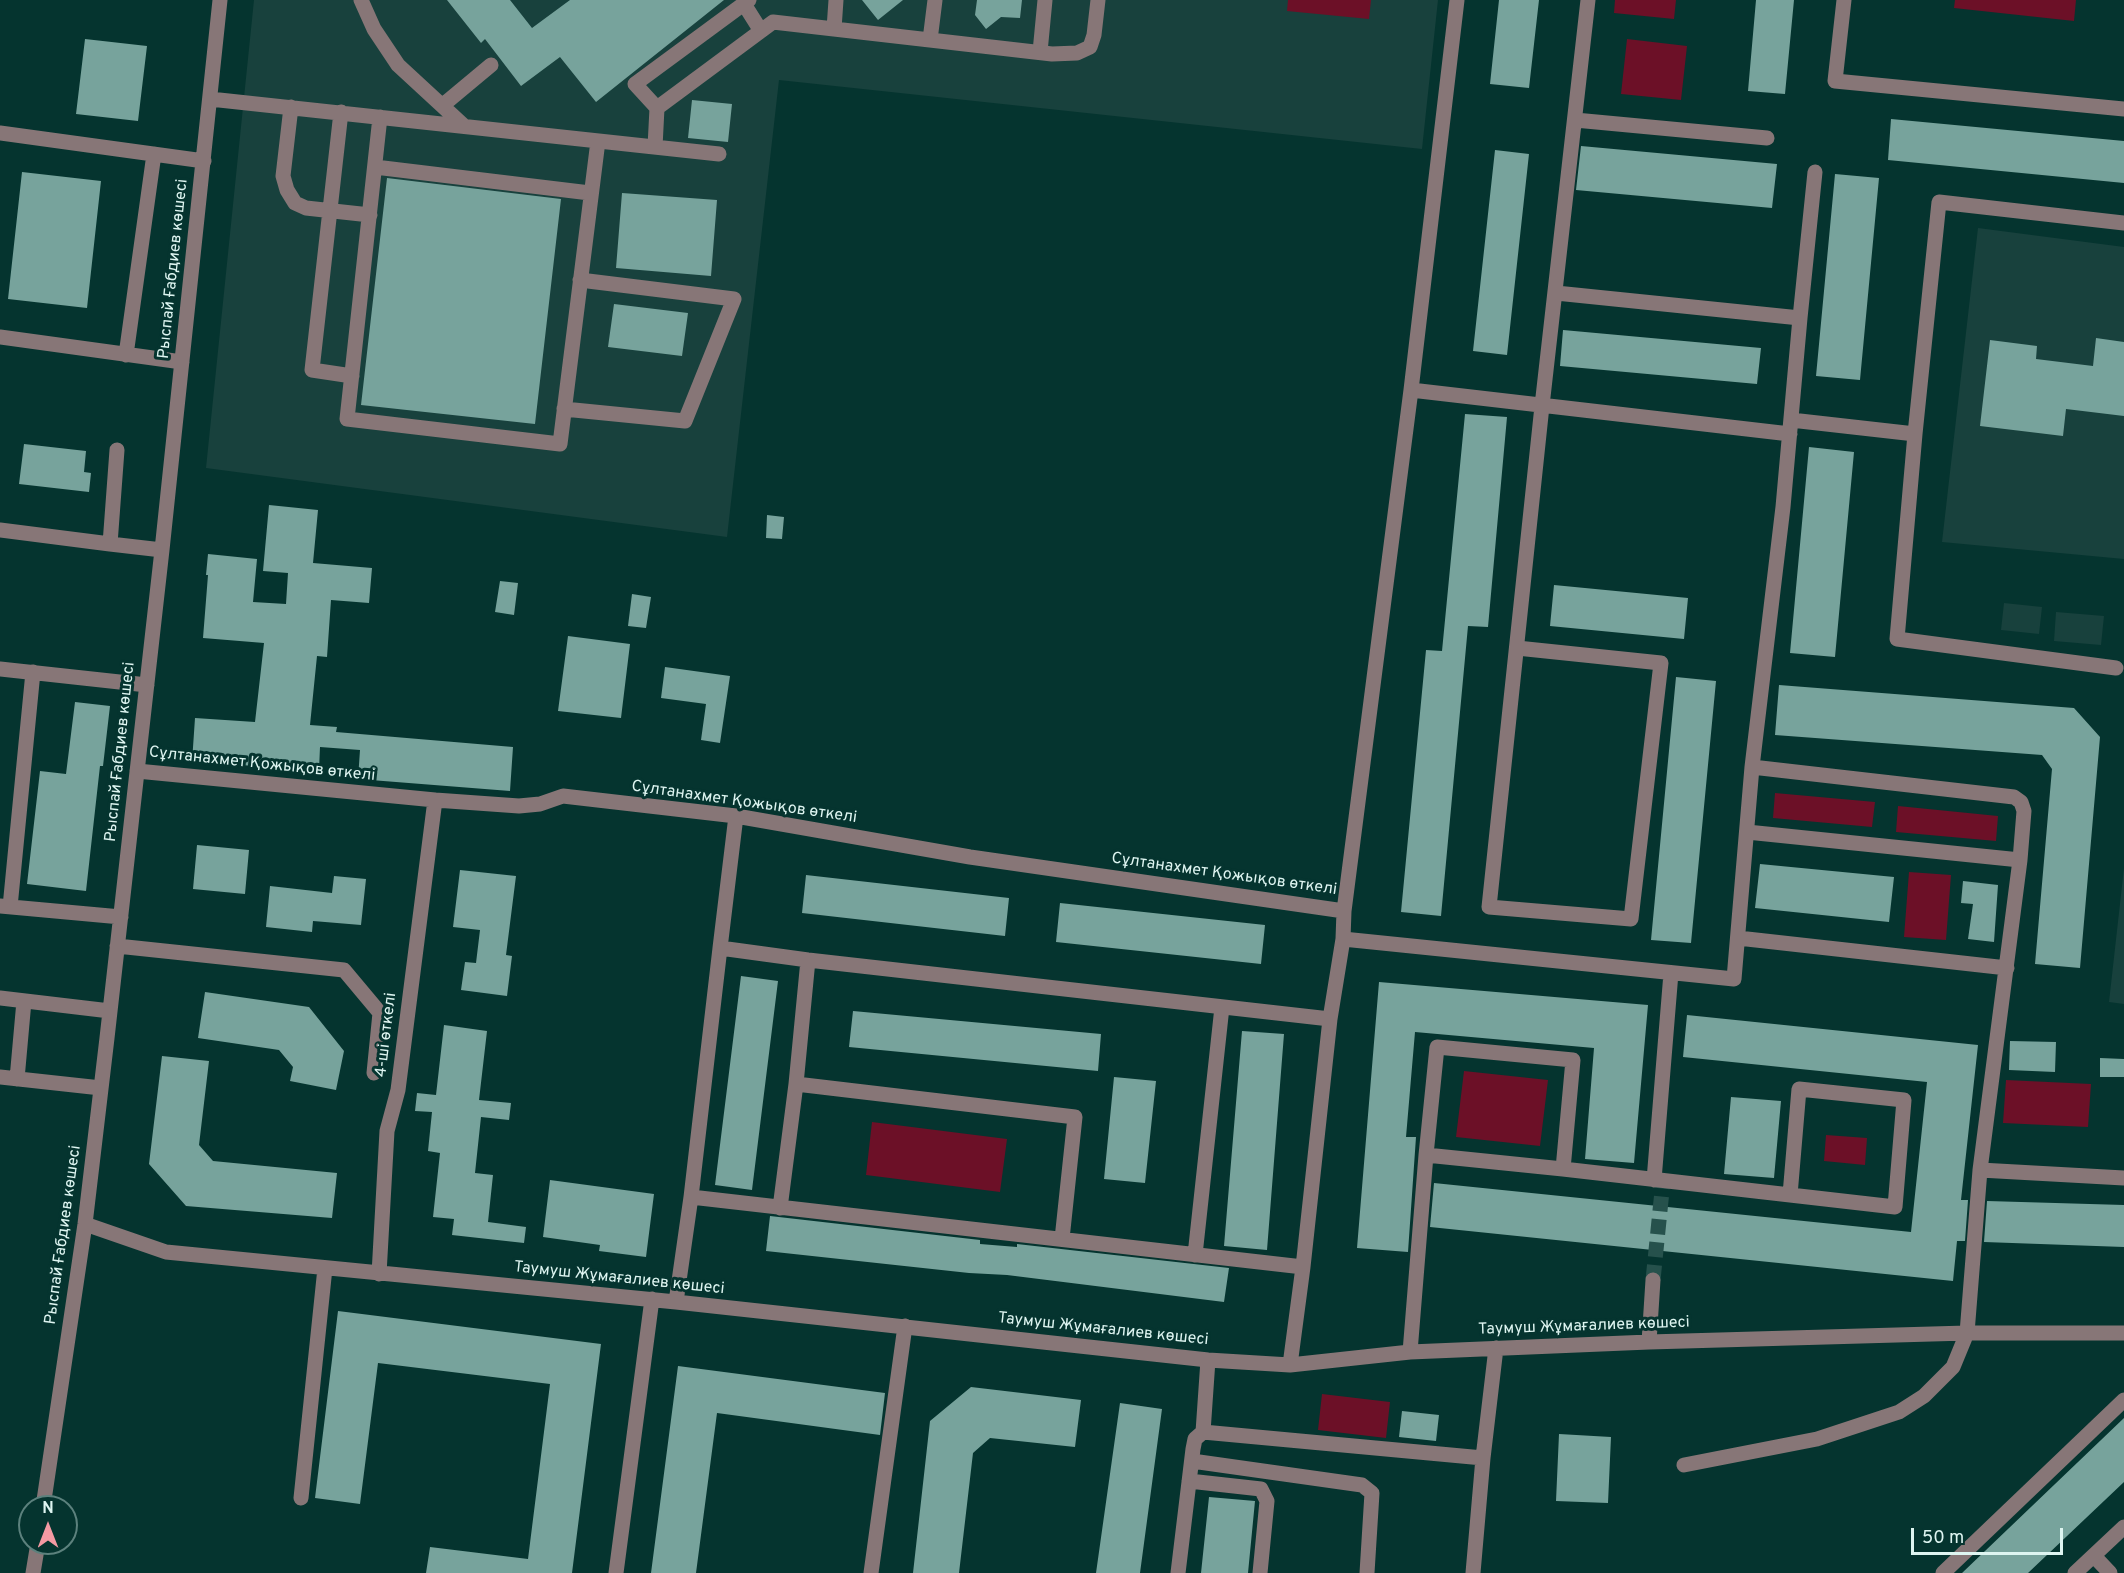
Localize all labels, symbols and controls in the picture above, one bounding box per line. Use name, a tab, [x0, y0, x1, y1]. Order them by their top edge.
street label: Рыспай Ғабдиев көшесі	[155, 178, 193, 360]
street label: Рыспай Ғабдиев көшесі	[102, 661, 140, 843]
street label: Сұлтанахмет Қожықов өткелі	[148, 744, 376, 786]
street label: Сұлтанахмет Қожықов өткелі	[630, 778, 858, 828]
street label: Сұлтанахмет Қожықов өткелі	[1110, 850, 1338, 900]
street label: 4-ші өткелі	[372, 992, 402, 1078]
street label: Рыспай Ғабдиев көшесі	[42, 1144, 86, 1326]
street label: Таумуш Жұмағалиев көшесі	[513, 1258, 725, 1300]
street label: Таумуш Жұмағалиев көшесі	[997, 1309, 1209, 1351]
street label: Таумуш Жұмағалиев көшесі	[1478, 1314, 1690, 1340]
north arrow	[18, 1495, 78, 1555]
text: N	[42, 1499, 54, 1519]
scale bar	[1914, 1516, 2066, 1554]
text: 50 m	[1922, 1527, 1964, 1550]

